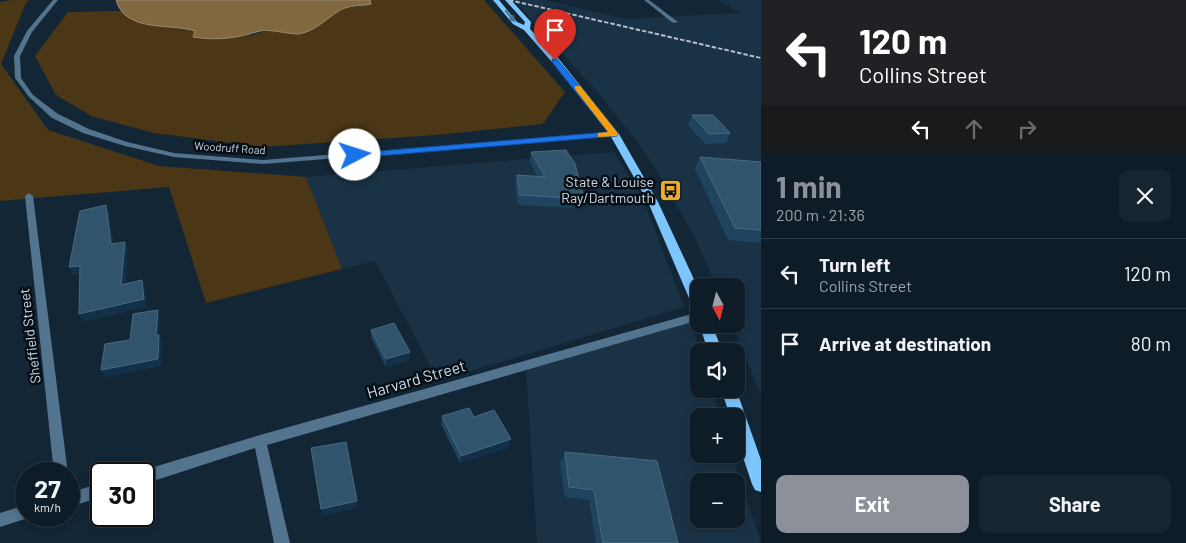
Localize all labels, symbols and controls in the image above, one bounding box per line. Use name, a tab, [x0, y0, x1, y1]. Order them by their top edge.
pin	[534, 9, 576, 60]
one-way arrow	[504, 10, 515, 23]
icon: arrive	[541, 16, 569, 44]
text: 120 m	[859, 19, 947, 61]
icon: left	[776, 20, 841, 85]
text: Collins Street	[859, 61, 987, 87]
icon: left	[907, 115, 935, 143]
icon: ahead	[960, 115, 988, 143]
icon: right	[1013, 115, 1041, 143]
position arrow	[328, 128, 380, 180]
street label: Woodruff Road	[194, 139, 266, 156]
text: 1 min	[776, 168, 842, 204]
button: close	[1119, 170, 1171, 222]
place label: State & Louise Ray/Dartmouth	[561, 173, 654, 206]
bus stop icon: State & Louise Ray/Dartmouth	[658, 178, 682, 202]
text: 200 m · 21:36	[776, 205, 865, 224]
text: Turn left	[819, 253, 890, 276]
icon: left	[776, 260, 804, 288]
text: 120 m	[1124, 262, 1171, 285]
text: Collins Street	[819, 276, 912, 295]
north arrow	[690, 278, 745, 332]
map controls	[690, 278, 745, 528]
street label: Sheffield Street	[15, 288, 44, 384]
icon: arrive	[776, 330, 804, 358]
text: Arrive at destination	[819, 332, 991, 355]
text: 80 m	[1131, 332, 1171, 355]
button: sound	[690, 343, 745, 398]
street label: Harvard Street	[364, 355, 467, 402]
button: +	[690, 408, 745, 463]
speed limit sign: 30	[90, 462, 155, 527]
text: 27	[34, 473, 61, 503]
button: −	[690, 473, 745, 528]
button: Exit	[776, 475, 969, 533]
button: Share	[979, 475, 1171, 533]
text: km/h	[34, 500, 61, 514]

